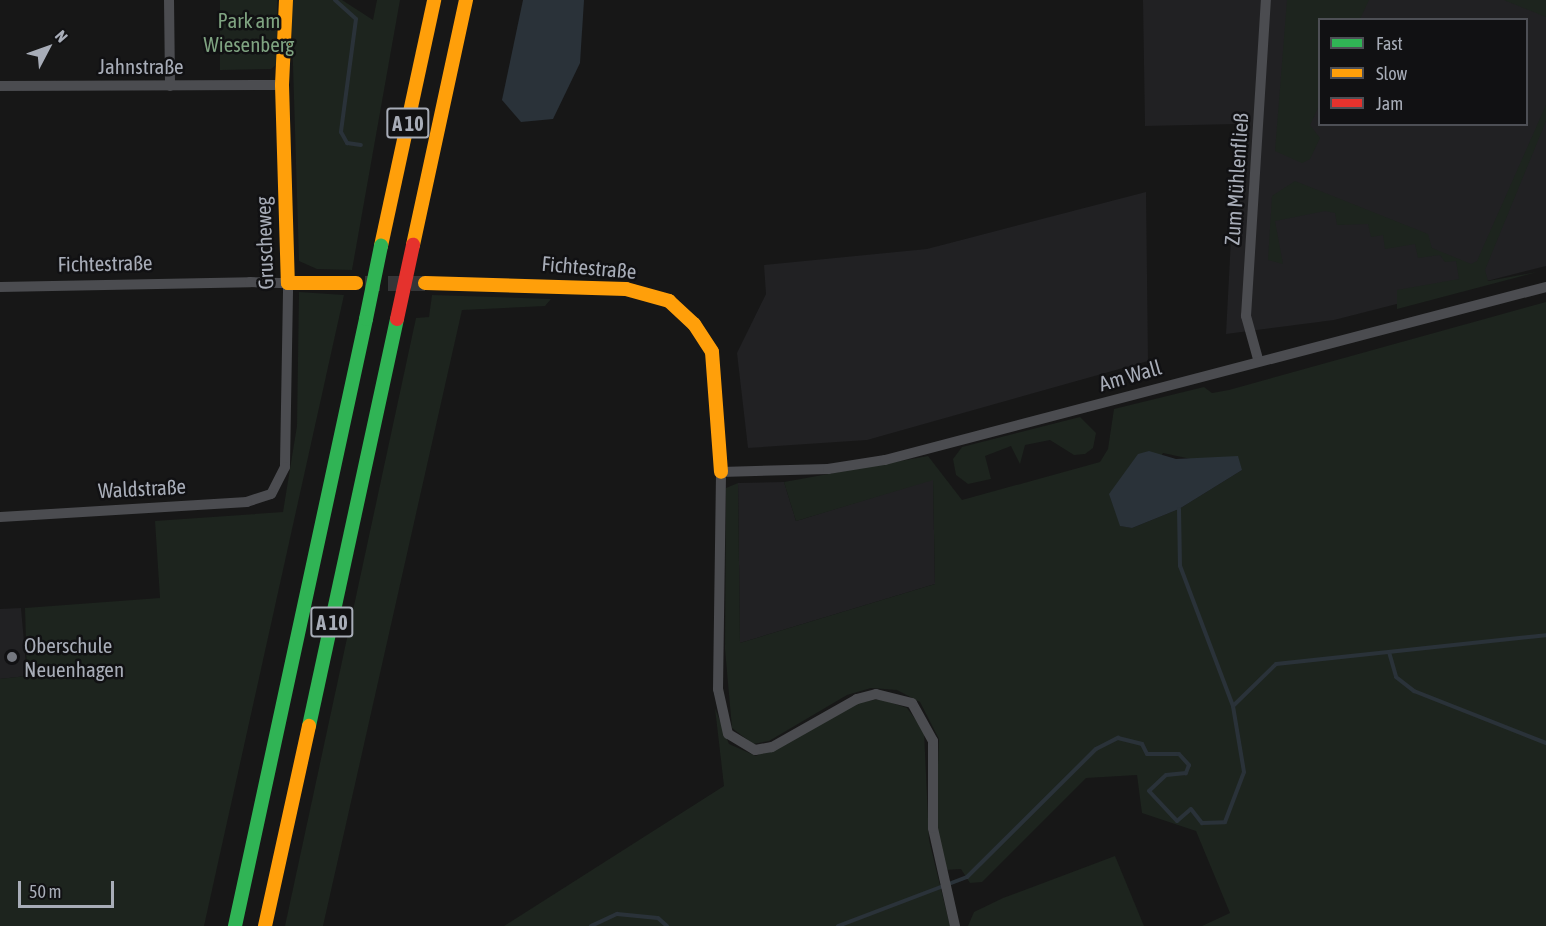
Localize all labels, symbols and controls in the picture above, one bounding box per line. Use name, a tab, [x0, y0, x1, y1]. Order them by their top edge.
park label: Park am Wiesenberg	[204, 7, 294, 57]
north arrow	[18, 18, 78, 78]
legend	[1318, 18, 1528, 126]
text: N	[52, 27, 71, 46]
text: Fast	[1376, 33, 1403, 54]
street label: Jahnstraße	[98, 53, 184, 79]
text: Slow	[1376, 63, 1407, 84]
text: Jam	[1376, 93, 1403, 114]
road number: A 10	[386, 106, 430, 140]
street label: Zum Mühlenfließ	[1219, 112, 1253, 246]
street label: Gruscheweg	[250, 196, 278, 290]
street label: Fichtestraße	[57, 250, 153, 276]
street label: Fichtestraße	[541, 250, 637, 284]
street label: Am Wall	[1096, 354, 1164, 396]
street label: Waldstraße	[97, 473, 187, 503]
road number: A 10	[310, 605, 354, 639]
place label: Oberschule Neuenhagen	[24, 632, 124, 682]
marker: Oberschule Neuenhagen	[5, 650, 19, 664]
scale bar	[21, 869, 117, 907]
text: 50 m	[29, 881, 61, 902]

